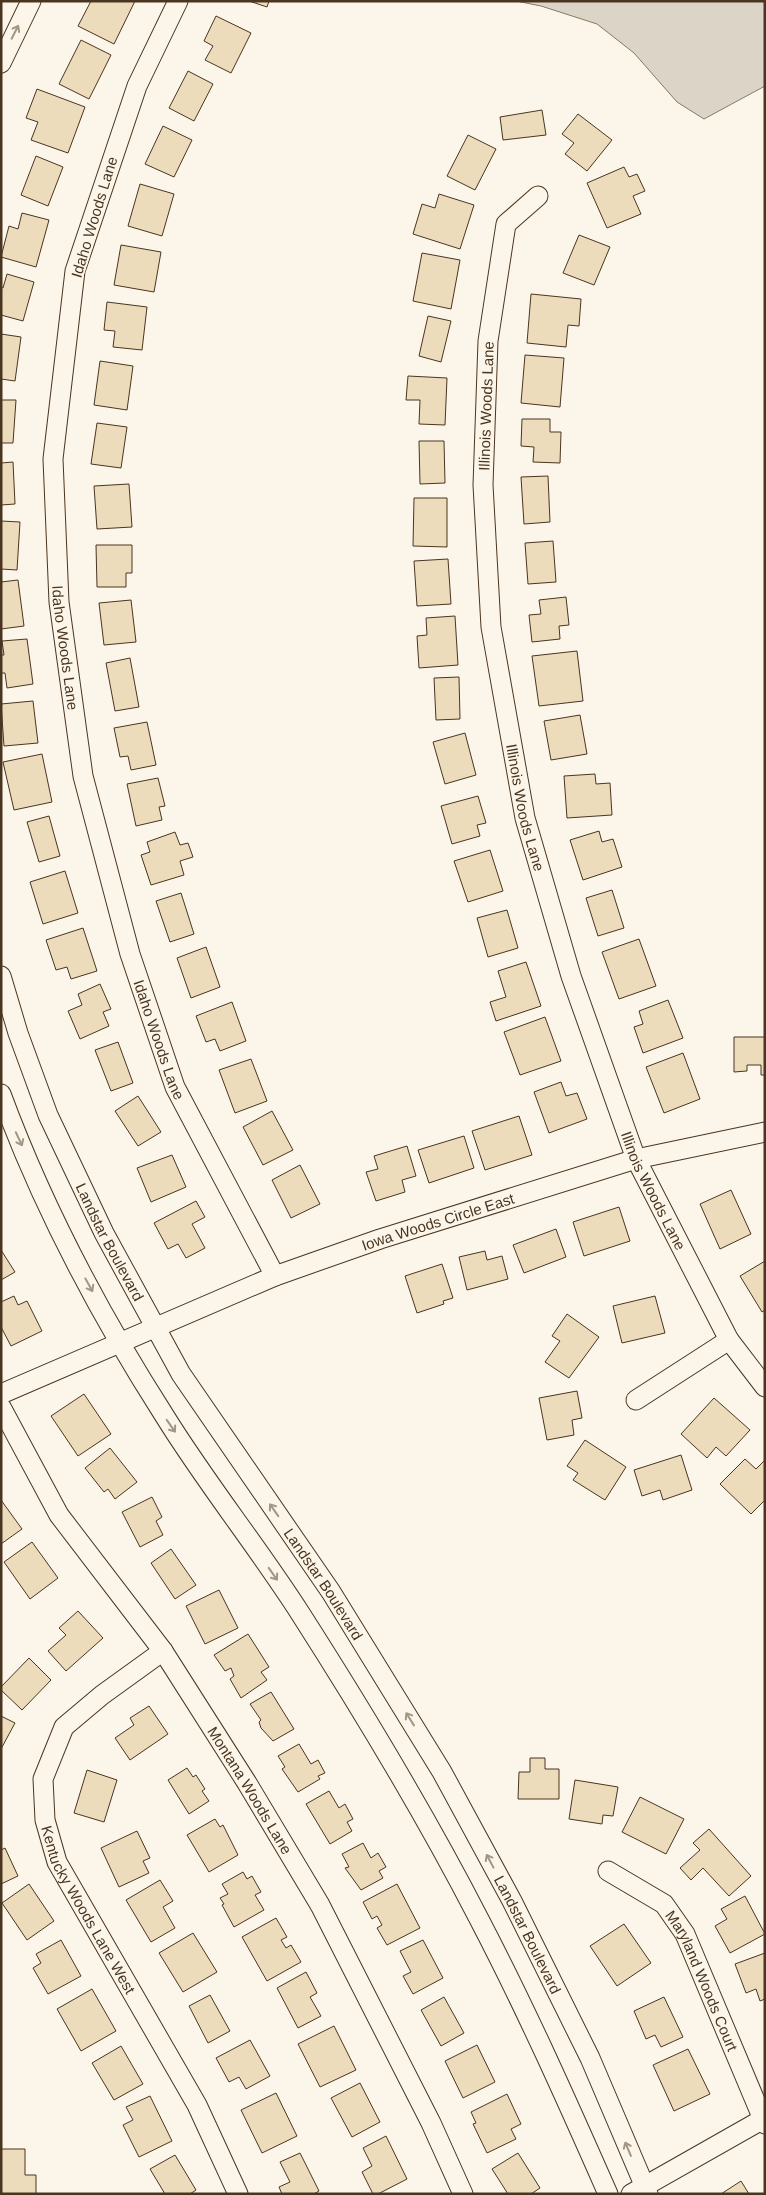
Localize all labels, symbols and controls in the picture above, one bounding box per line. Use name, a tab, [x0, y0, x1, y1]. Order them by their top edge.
one-way arrow	[11, 25, 20, 40]
street label: Idaho Woods Lane	[68, 154, 120, 280]
street label: Illinois Woods Lane	[475, 341, 497, 471]
street label: Idaho Woods Lane	[50, 585, 82, 711]
street label: Illinois Woods Lane	[503, 743, 548, 873]
street label: Idaho Woods Lane	[131, 977, 188, 1102]
street label: Illinois Woods Lane	[618, 1129, 690, 1253]
one-way arrow	[14, 1131, 24, 1146]
street label: Landstar Boulevard	[73, 1180, 148, 1303]
street label: Iowa Woods Circle East	[359, 1189, 517, 1253]
one-way arrow	[85, 1278, 95, 1292]
one-way arrow	[166, 1419, 176, 1433]
one-way arrow	[269, 1503, 279, 1517]
street label: Landstar Boulevard	[281, 1525, 367, 1643]
one-way arrow	[268, 1567, 278, 1581]
one-way arrow	[404, 1713, 414, 1727]
street label: Montana Woods Lane	[205, 1723, 296, 1857]
street label: Kentucky Woods Lane West	[38, 1823, 140, 1997]
one-way arrow	[485, 1853, 495, 1868]
street label: Landstar Boulevard	[491, 1872, 565, 1996]
street label: Maryland Woods Court	[662, 1907, 742, 2054]
one-way arrow	[623, 2142, 633, 2157]

